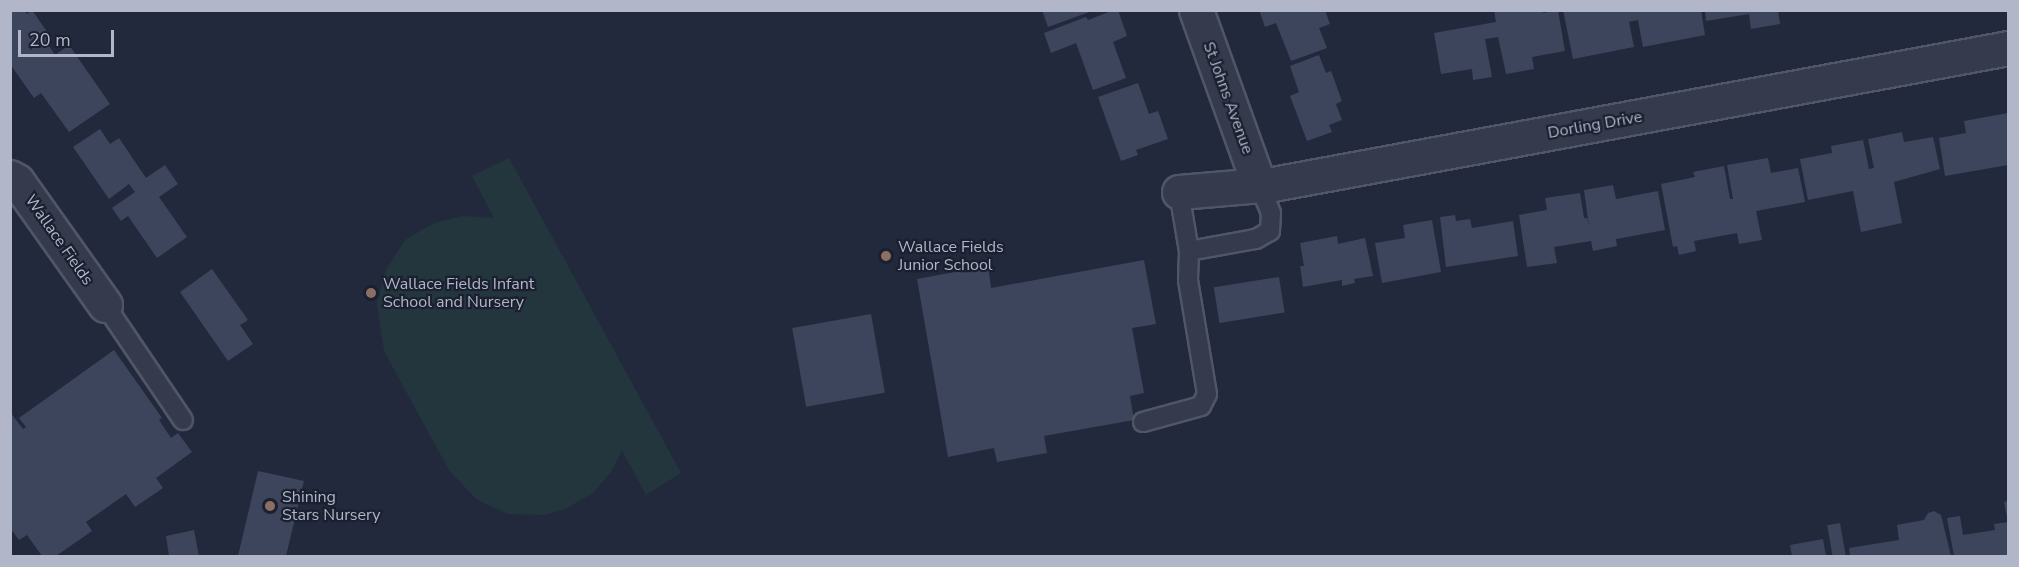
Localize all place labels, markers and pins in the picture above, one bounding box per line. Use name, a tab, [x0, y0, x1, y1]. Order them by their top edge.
place label: Wallace Fields Junior School	[898, 237, 1004, 275]
marker: Wallace Fields Junior School	[879, 249, 893, 263]
place label: Wallace Fields Infant School and Nursery	[383, 274, 534, 312]
marker: Wallace Fields Infant School and Nursery	[364, 286, 378, 300]
place label: Shining Stars Nursery	[282, 487, 380, 525]
marker: Shining Stars Nursery	[263, 499, 277, 513]

